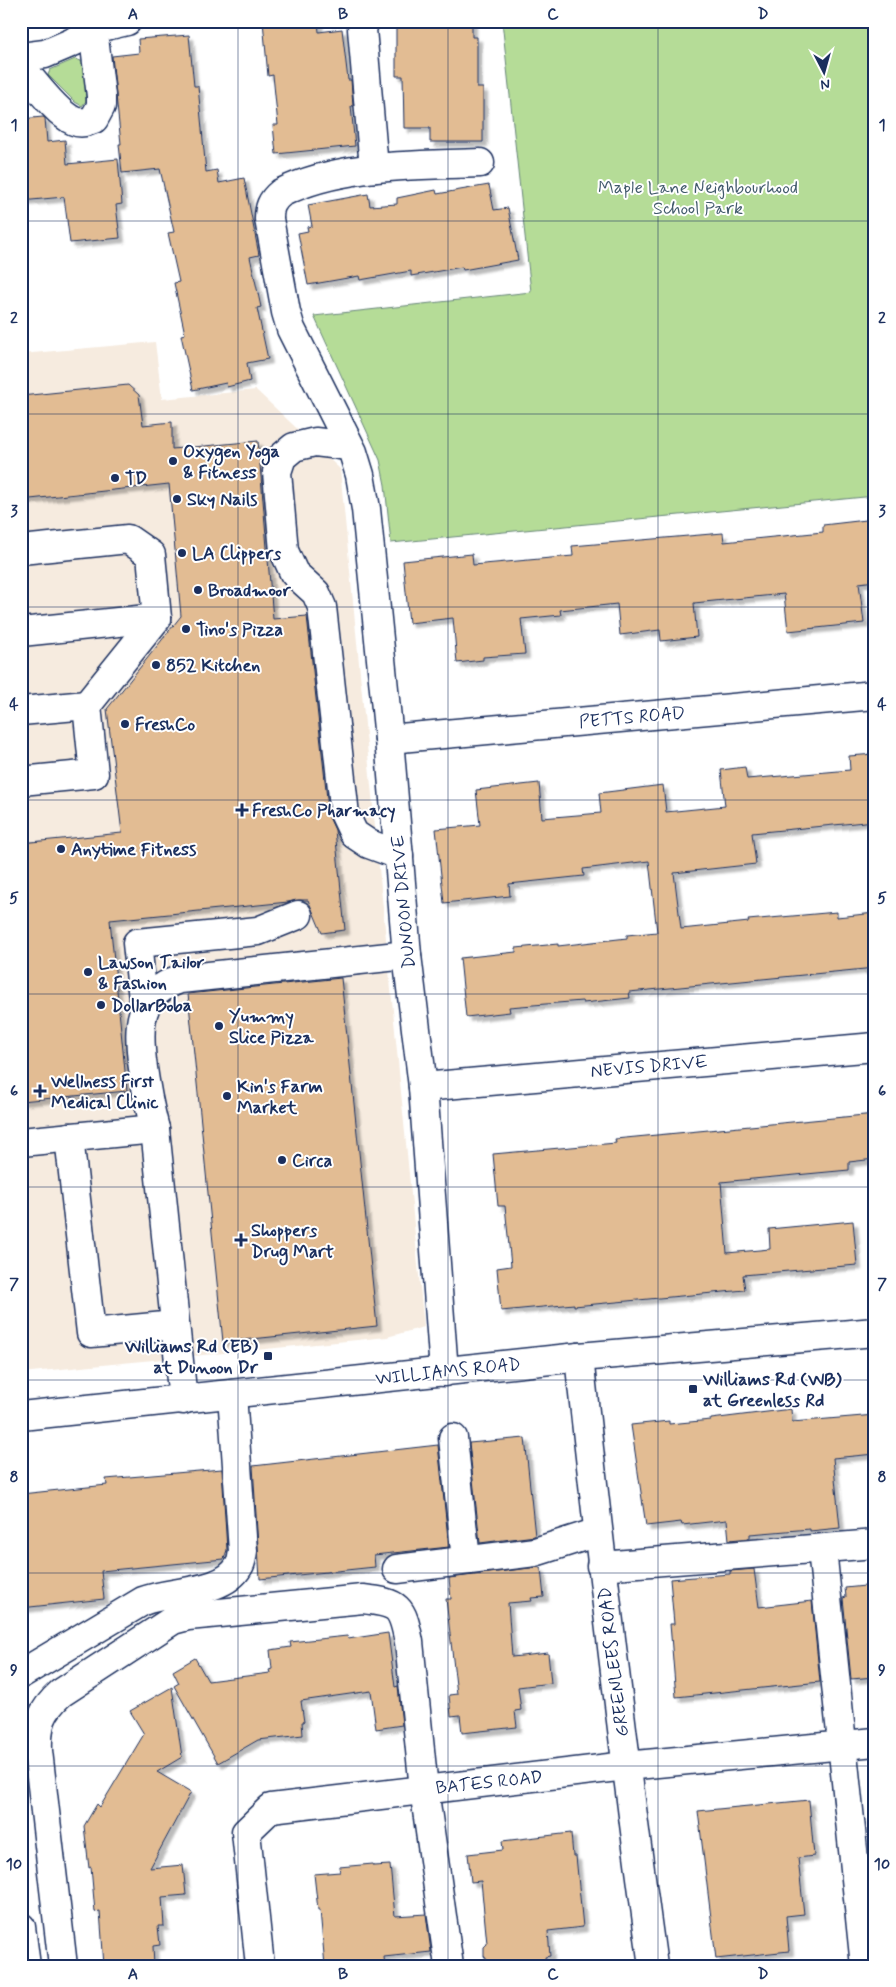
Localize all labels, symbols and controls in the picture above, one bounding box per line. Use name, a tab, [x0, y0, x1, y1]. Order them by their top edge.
text: A	[128, 4, 138, 25]
text: B	[338, 4, 348, 25]
text: C	[547, 4, 559, 25]
text: D	[757, 4, 769, 25]
north arrow	[798, 48, 848, 98]
text: N	[820, 74, 831, 93]
text: 1	[10, 115, 18, 136]
text: 1	[878, 115, 886, 136]
park label: Maple Lane Neighbourhood School Park	[598, 176, 798, 221]
text: 2	[10, 308, 18, 329]
text: 2	[878, 308, 886, 329]
place label: Oxygen Yoga & Fitness	[183, 440, 280, 485]
marker: Oxygen Yoga & Fitness	[167, 455, 179, 467]
place label: TD	[125, 467, 147, 491]
marker: TD	[109, 472, 121, 484]
place label: Sky Nails	[187, 488, 257, 512]
marker: Sky Nails	[171, 493, 183, 505]
text: 3	[10, 501, 18, 522]
text: 3	[878, 501, 886, 522]
place label: LA Clippers	[192, 542, 281, 566]
marker: LA Clippers	[176, 547, 188, 559]
place label: Broadmoor	[208, 579, 291, 603]
marker: Broadmoor	[192, 584, 204, 596]
place label: Tino's Pizza	[196, 618, 283, 642]
marker: Tino's Pizza	[180, 623, 192, 635]
place label: 852 Kitchen	[166, 654, 260, 678]
marker: 852 Kitchen	[150, 659, 162, 671]
text: 4	[9, 694, 19, 715]
text: 4	[877, 694, 887, 715]
street label: PETTS ROAD	[578, 701, 686, 735]
place label: FreshCo	[135, 713, 196, 737]
marker: FreshCo	[119, 718, 131, 730]
place label: FreshCo Pharmacy	[252, 799, 396, 823]
marker: FreshCo Pharmacy	[236, 804, 248, 816]
street label: DUNOON DRIVE	[386, 834, 422, 970]
place label: Anytime Fitness	[71, 838, 196, 862]
marker: Anytime Fitness	[55, 843, 67, 855]
text: 5	[9, 888, 19, 909]
text: 5	[877, 888, 887, 909]
place label: Lawson Tailor & Fashion	[98, 951, 205, 996]
marker: Lawson Tailor & Fashion	[82, 966, 94, 978]
place label: DollarBoba	[111, 994, 192, 1018]
marker: DollarBoba	[95, 999, 107, 1011]
place label: Yummy Slice Pizza	[229, 1005, 315, 1050]
marker: Yummy Slice Pizza	[213, 1020, 225, 1032]
street label: NEVIS DRIVE	[590, 1050, 709, 1084]
place label: Wellness First Medical Clinic	[50, 1070, 159, 1115]
place label: Kin's Farm Market	[237, 1075, 323, 1120]
text: 6	[10, 1081, 18, 1102]
text: 6	[878, 1081, 886, 1102]
marker: Wellness First Medical Clinic	[33, 1084, 47, 1098]
marker: Kin's Farm Market	[221, 1090, 233, 1102]
place label: Circa	[292, 1149, 332, 1173]
marker: Circa	[276, 1154, 288, 1166]
place label: Shoppers Drug Mart	[251, 1219, 334, 1266]
marker: Shoppers Drug Mart	[235, 1234, 247, 1246]
text: 7	[9, 1274, 19, 1295]
text: 7	[877, 1274, 887, 1295]
place label: Williams Rd (EB) at Dunoon Dr	[124, 1335, 259, 1380]
marker: Williams Rd (EB) at Dunoon Dr	[262, 1350, 274, 1362]
street label: WILLIAMS ROAD	[374, 1352, 522, 1392]
place label: Williams Rd (WB) at Greenless Rd	[702, 1368, 842, 1413]
marker: Williams Rd (WB) at Greenless Rd	[687, 1383, 699, 1395]
text: 8	[9, 1467, 19, 1488]
text: 8	[877, 1467, 887, 1488]
street label: GREENLEES ROAD	[593, 1586, 635, 1738]
text: 9	[10, 1660, 18, 1681]
text: 9	[878, 1660, 886, 1681]
street label: BATES ROAD	[434, 1765, 544, 1801]
text: 10	[6, 1854, 22, 1875]
text: 10	[874, 1854, 890, 1875]
text: A	[128, 1964, 138, 1985]
text: B	[338, 1964, 348, 1985]
text: C	[547, 1964, 559, 1985]
text: D	[757, 1964, 769, 1985]

